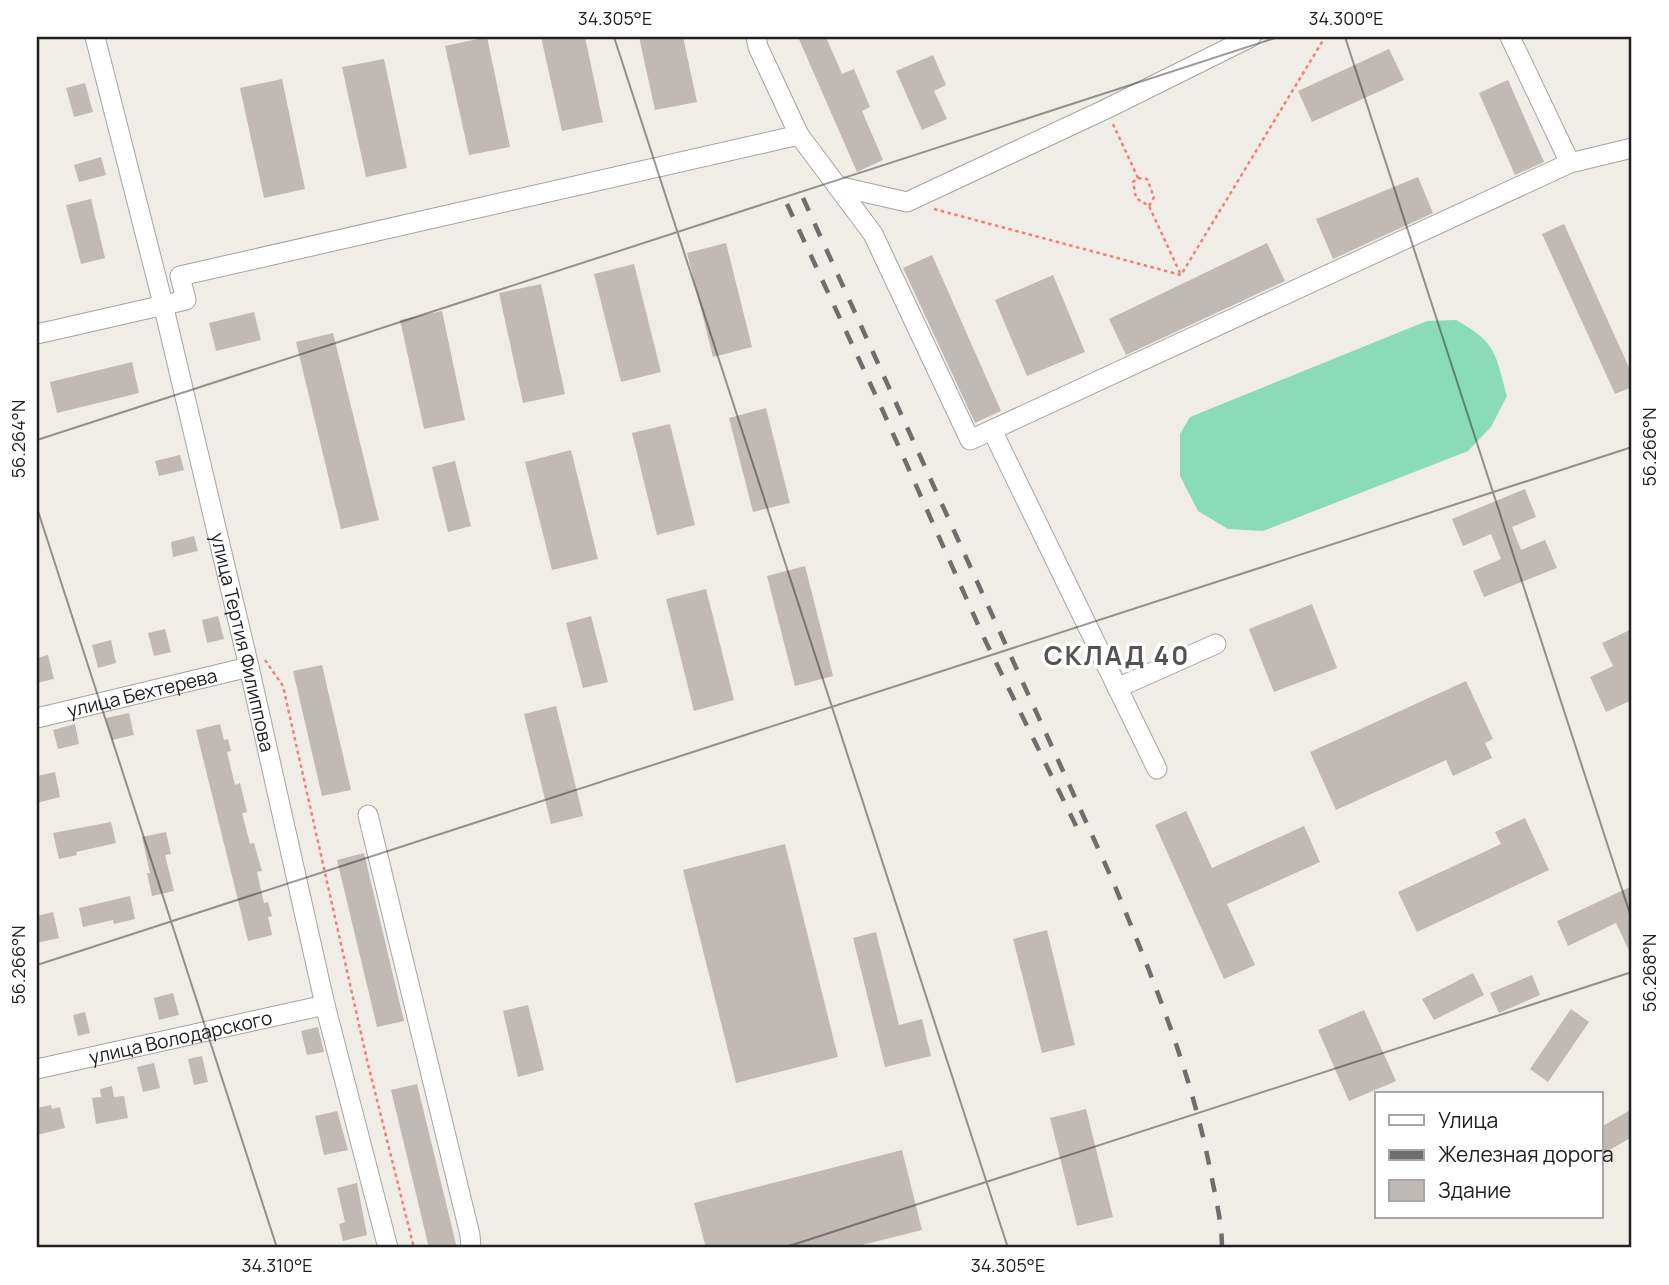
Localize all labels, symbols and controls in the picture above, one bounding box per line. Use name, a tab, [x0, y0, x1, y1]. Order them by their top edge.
text: 34.305°E	[578, 6, 652, 30]
text: 34.300°E	[1308, 6, 1384, 30]
text: 56.264°N	[6, 400, 30, 478]
text: 56.266°N	[1637, 407, 1661, 487]
street label: улица Тертия Филиппова	[205, 530, 281, 754]
district label: СКЛАД 40	[1044, 637, 1190, 673]
street label: улица Бехтерева	[64, 662, 220, 723]
text: 56.266°N	[6, 925, 30, 1005]
text: 56.268°N	[1637, 934, 1661, 1012]
street label: улица Володарского	[87, 1004, 274, 1070]
legend	[1375, 1092, 1602, 1218]
text: Улица	[1438, 1106, 1498, 1134]
text: Железная дорога	[1438, 1140, 1614, 1168]
text: Здание	[1438, 1176, 1511, 1204]
text: 34.310°E	[241, 1253, 313, 1277]
text: 34.305°E	[971, 1253, 1045, 1277]

